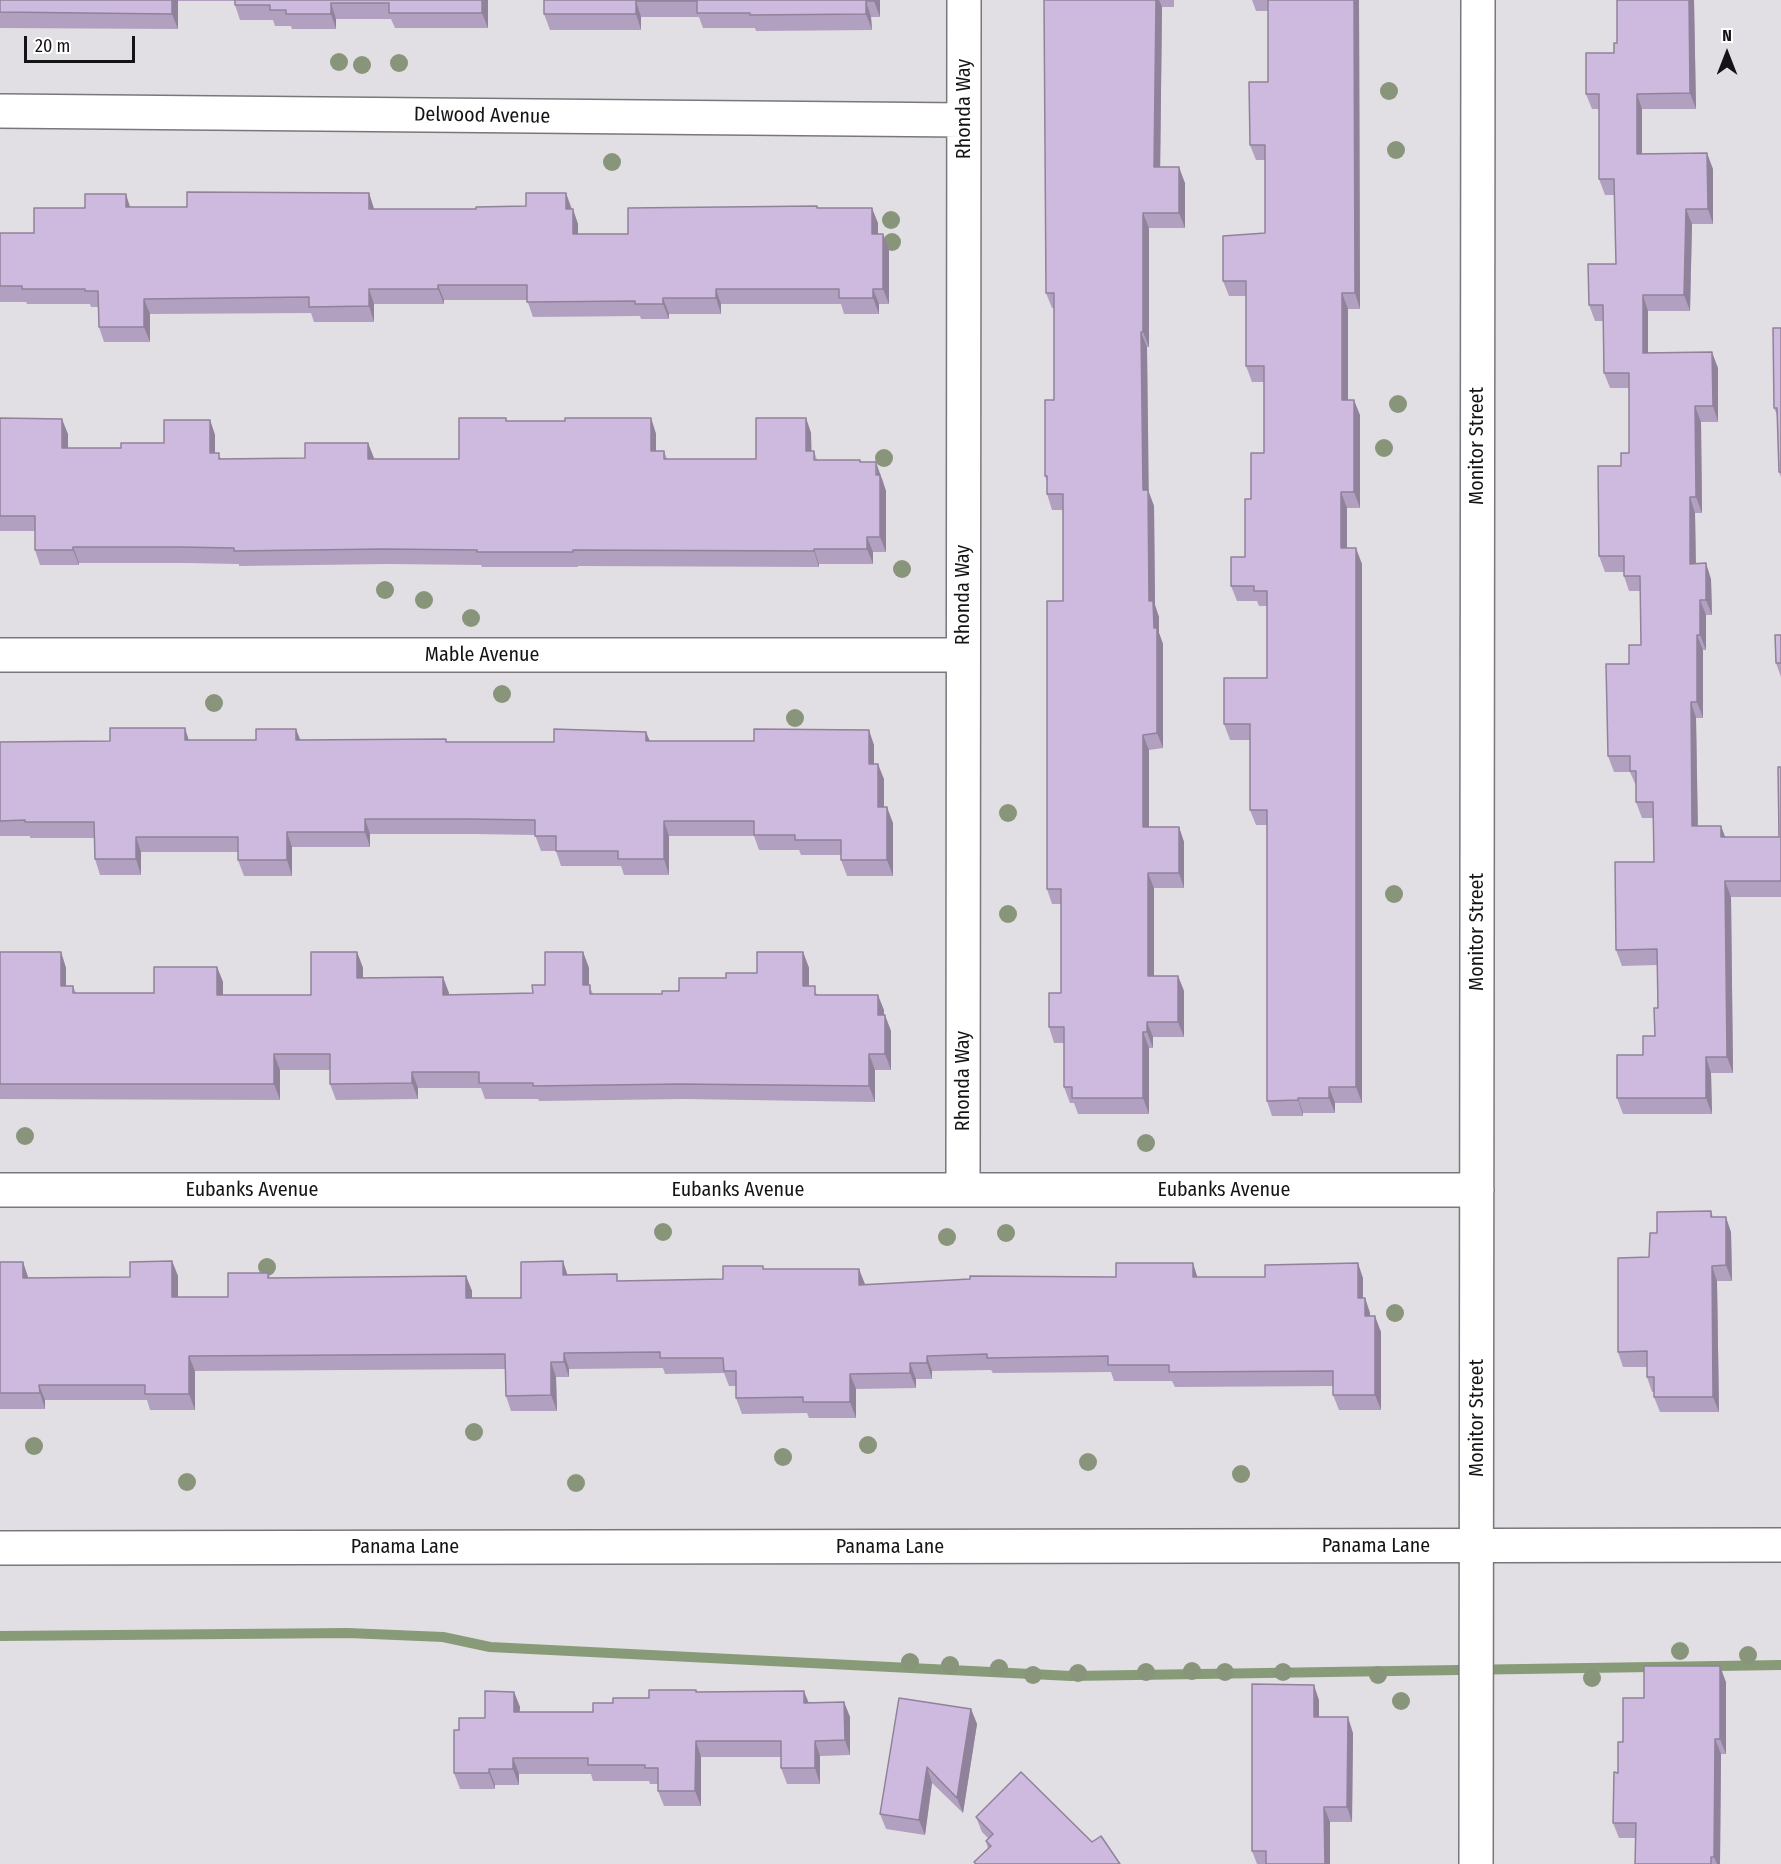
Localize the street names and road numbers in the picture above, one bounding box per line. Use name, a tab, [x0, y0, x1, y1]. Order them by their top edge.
street label: Rhonda Way	[952, 59, 976, 159]
street label: Delwood Avenue	[414, 103, 550, 129]
street label: Monitor Street	[1465, 387, 1489, 505]
street label: Rhonda Way	[951, 545, 975, 645]
street label: Mable Avenue	[425, 643, 539, 667]
street label: Monitor Street	[1465, 873, 1489, 991]
street label: Rhonda Way	[951, 1031, 975, 1131]
street label: Eubanks Avenue	[186, 1178, 318, 1202]
street label: Eubanks Avenue	[672, 1178, 804, 1202]
street label: Eubanks Avenue	[1158, 1178, 1290, 1202]
street label: Monitor Street	[1465, 1359, 1489, 1477]
street label: Panama Lane	[1322, 1534, 1430, 1558]
street label: Panama Lane	[351, 1535, 459, 1559]
street label: Panama Lane	[836, 1535, 944, 1559]

